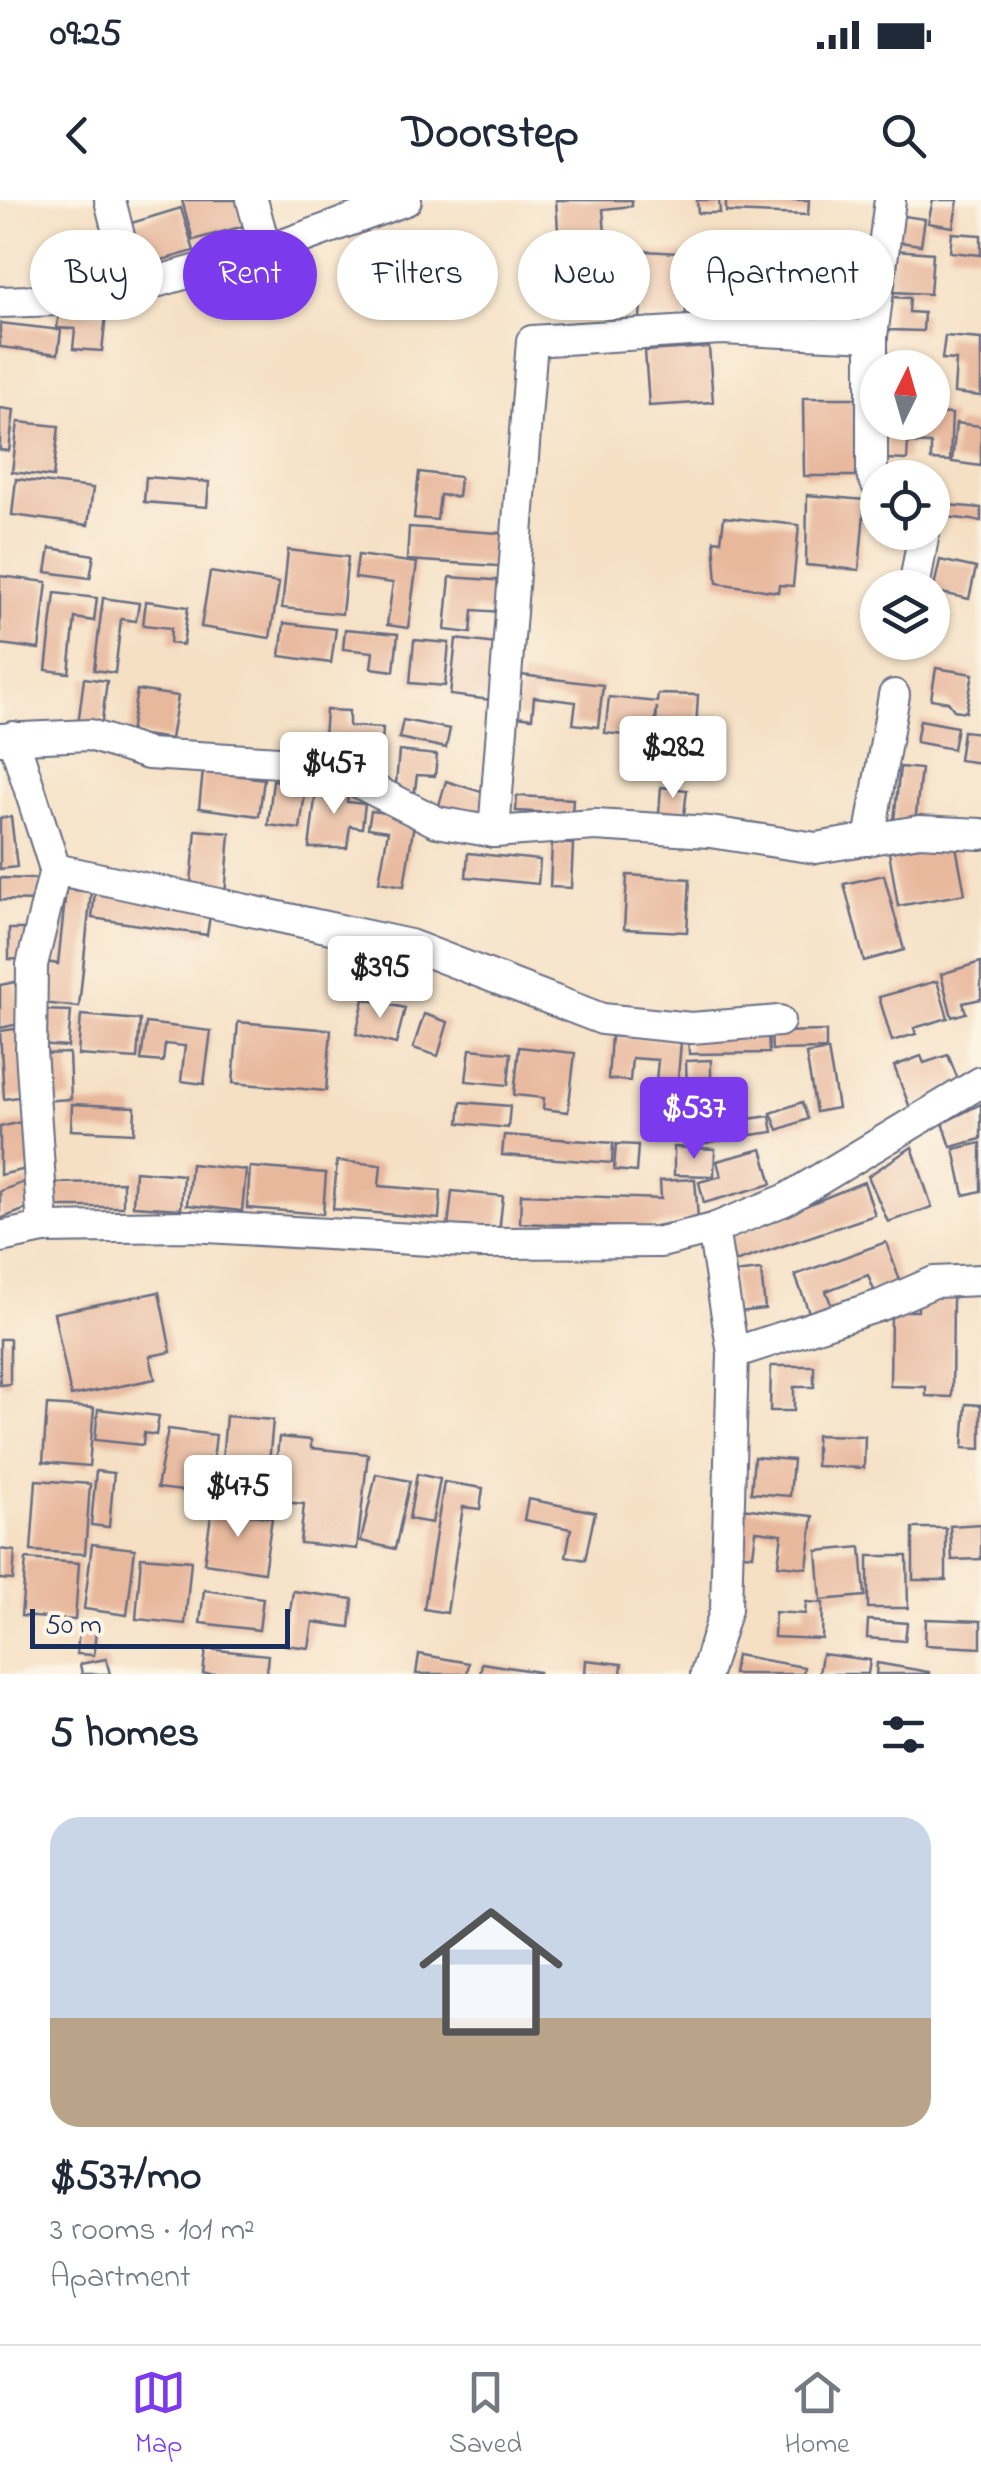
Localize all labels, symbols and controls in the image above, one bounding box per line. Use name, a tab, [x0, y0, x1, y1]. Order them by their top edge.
text: 09:25	[50, 7, 122, 63]
text: Doorstep	[402, 102, 579, 168]
icon: back	[50, 108, 105, 163]
icon: search	[876, 108, 931, 163]
chip: Buy	[30, 230, 163, 320]
chip: Rent	[183, 230, 317, 320]
chip: Filters	[337, 230, 498, 320]
chip: New	[518, 230, 650, 320]
chip: Apartment	[670, 230, 894, 320]
north arrow	[860, 350, 950, 440]
map controls	[860, 350, 950, 660]
button: locate	[860, 460, 950, 550]
button: layers	[860, 570, 950, 660]
pin: $282	[614, 716, 732, 801]
text: $282	[641, 725, 705, 772]
pin: $457	[275, 732, 393, 817]
text: $457	[302, 741, 366, 788]
pin: $395	[321, 936, 439, 1021]
text: $395	[350, 945, 410, 992]
pin: $537	[635, 1077, 753, 1162]
text: $537	[662, 1086, 726, 1133]
pin: $475	[179, 1455, 297, 1540]
text: $475	[206, 1464, 270, 1511]
scale bar	[30, 1604, 290, 1648]
text: 50 m	[45, 1606, 102, 1647]
text: 5 homes	[50, 1704, 199, 1765]
icon: filters	[876, 1707, 931, 1762]
icon: home	[401, 1882, 581, 2062]
text: $537/mo	[50, 2147, 202, 2208]
text: 3 rooms · 101 m²	[50, 2208, 255, 2255]
text: Apartment	[50, 2255, 191, 2302]
tab: Map	[131, 2365, 186, 2466]
tab: Saved	[449, 2365, 522, 2466]
tab: Home	[785, 2365, 850, 2466]

